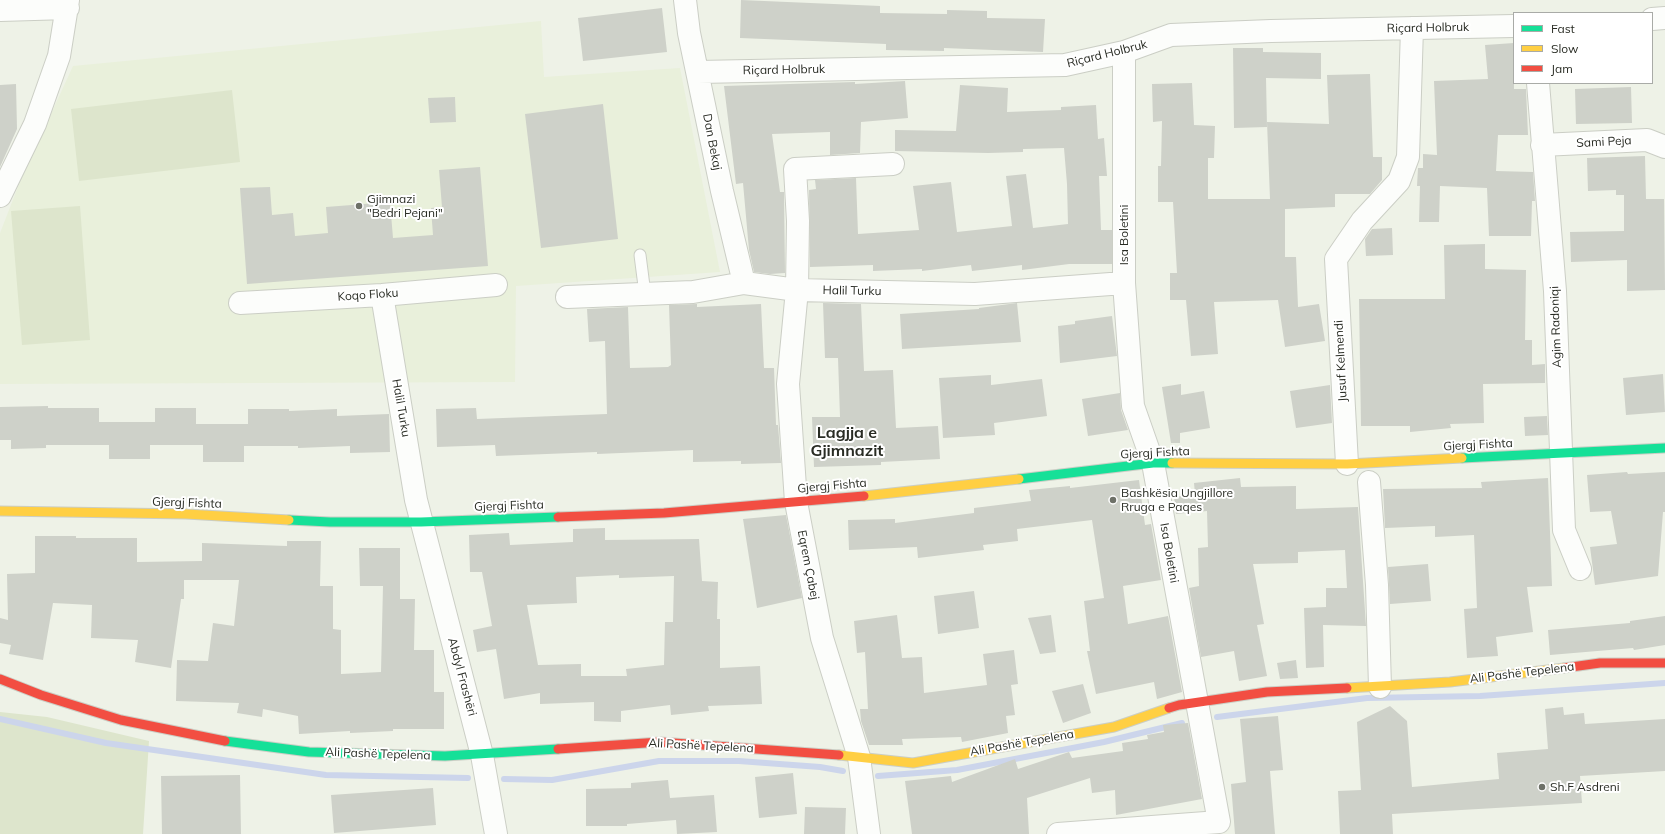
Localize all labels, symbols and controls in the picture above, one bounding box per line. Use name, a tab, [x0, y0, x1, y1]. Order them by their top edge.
legend	[1513, 12, 1653, 84]
street label: Riçard Holbruk	[1387, 20, 1469, 36]
text: Fast	[1551, 21, 1575, 36]
street label: Riçard Holbruk	[1065, 37, 1149, 71]
text: Slow	[1551, 41, 1579, 56]
text: Jam	[1551, 61, 1573, 76]
street label: Riçard Holbruk	[743, 62, 825, 78]
street label: Dan Bekaj	[699, 113, 725, 171]
street label: Sami Peja	[1576, 133, 1632, 151]
place label: Gjimnazi "Bedri Pejani"	[367, 192, 443, 220]
marker: Gjimnazi "Bedri Pejani"	[354, 201, 364, 211]
street label: Isa Boletini	[1117, 205, 1131, 265]
street label: Halil Turku	[822, 283, 882, 299]
street label: Koqo Floku	[337, 286, 399, 304]
street label: Agim Radoniqi	[1547, 286, 1565, 368]
street label: Jusuf Kelmendi	[1332, 320, 1350, 402]
street label: Halil Turku	[389, 378, 413, 438]
district label: Lagjja e Gjimnazit	[811, 423, 883, 461]
street label: Gjergj Fishta	[1443, 436, 1513, 454]
street label: Gjergj Fishta	[1120, 444, 1190, 462]
street label: Gjergj Fishta	[797, 476, 867, 496]
place label: Bashkësia Ungjillore Rruga e Paqes	[1121, 486, 1233, 514]
street label: Gjergj Fishta	[152, 495, 222, 511]
marker: Bashkësia Ungjillore Rruga e Paqes	[1108, 495, 1118, 505]
street label: Gjergj Fishta	[474, 498, 544, 514]
street label: Isa Boletini	[1157, 522, 1181, 584]
street label: Eqrem Çabej	[794, 529, 822, 601]
street label: Abdyl Frashëri	[445, 636, 479, 718]
street label: Ali Pashë Tepelena	[1469, 659, 1575, 687]
street label: Ali Pashë Tepelena	[969, 727, 1075, 759]
street label: Ali Pashë Tepelena	[648, 736, 754, 756]
street label: Ali Pashë Tepelena	[325, 745, 431, 763]
place label: Sh.F Asdreni	[1550, 780, 1620, 794]
marker: Sh.F Asdreni	[1537, 782, 1547, 792]

